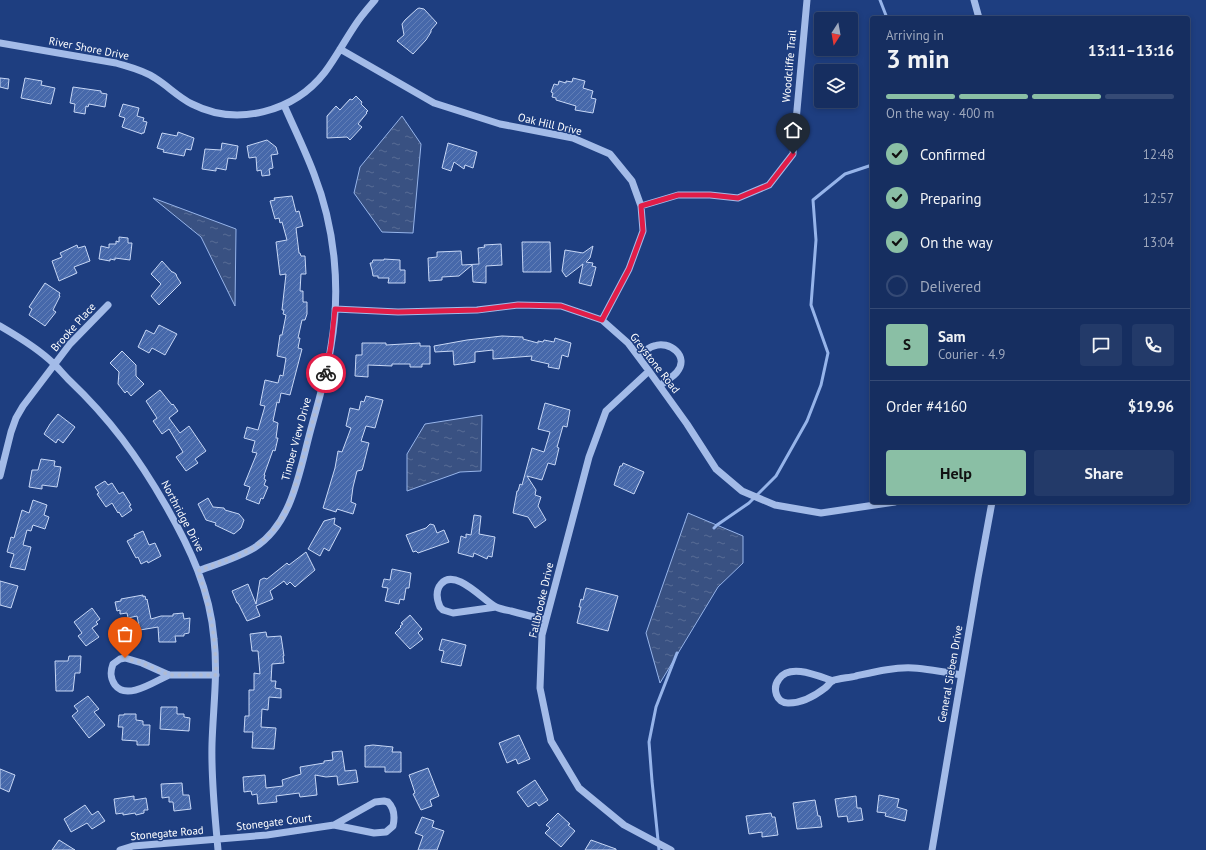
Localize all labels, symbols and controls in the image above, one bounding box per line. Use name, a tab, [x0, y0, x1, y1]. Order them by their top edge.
north arrow	[814, 12, 858, 56]
map controls	[814, 12, 858, 108]
text: Arriving in	[886, 27, 944, 44]
street label: Woodcliffe Trail	[779, 28, 799, 103]
street label: River Shore Drive	[48, 33, 131, 63]
text: 13:11–13:16	[1088, 41, 1174, 60]
text: 3 min	[886, 42, 949, 75]
button: layers	[814, 64, 858, 108]
text: On the way · 400 m	[886, 105, 994, 122]
street label: Oak Hill Drive	[517, 110, 584, 138]
pin	[776, 113, 810, 154]
icon: home	[782, 119, 804, 141]
icon: check	[886, 143, 908, 165]
text: Confirmed	[920, 145, 985, 164]
text: 12:48	[1143, 146, 1174, 163]
icon: check	[886, 187, 908, 209]
text: Preparing	[920, 189, 982, 208]
text: 12:57	[1143, 190, 1174, 207]
icon: check	[886, 231, 908, 253]
text: On the way	[920, 233, 993, 252]
text: 13:04	[1143, 234, 1174, 251]
text: Delivered	[920, 277, 981, 296]
street label: Brooke Place	[47, 299, 99, 354]
button: chat	[1080, 324, 1122, 366]
button: phone	[1132, 324, 1174, 366]
text: Sam	[938, 327, 965, 346]
street label: Greystone Road	[627, 330, 683, 396]
text: S	[903, 335, 911, 354]
text: Courier · 4.9	[938, 346, 1005, 363]
courier	[306, 353, 346, 393]
icon: bike	[315, 362, 337, 384]
street label: Timber View Drive	[278, 395, 314, 482]
text: Order #4160	[886, 397, 967, 416]
text: $19.96	[1128, 397, 1174, 416]
button: Help	[886, 450, 1026, 496]
button: Share	[1034, 450, 1174, 496]
street label: Northridge Drive	[158, 478, 208, 554]
street label: Fallbrooke Drive	[525, 560, 557, 639]
pin	[108, 617, 142, 658]
icon: bag	[114, 623, 136, 645]
street label: General Sieben Drive	[935, 624, 966, 724]
street label: Stonegate Court	[235, 810, 313, 834]
street label: Stonegate Road	[130, 823, 204, 843]

